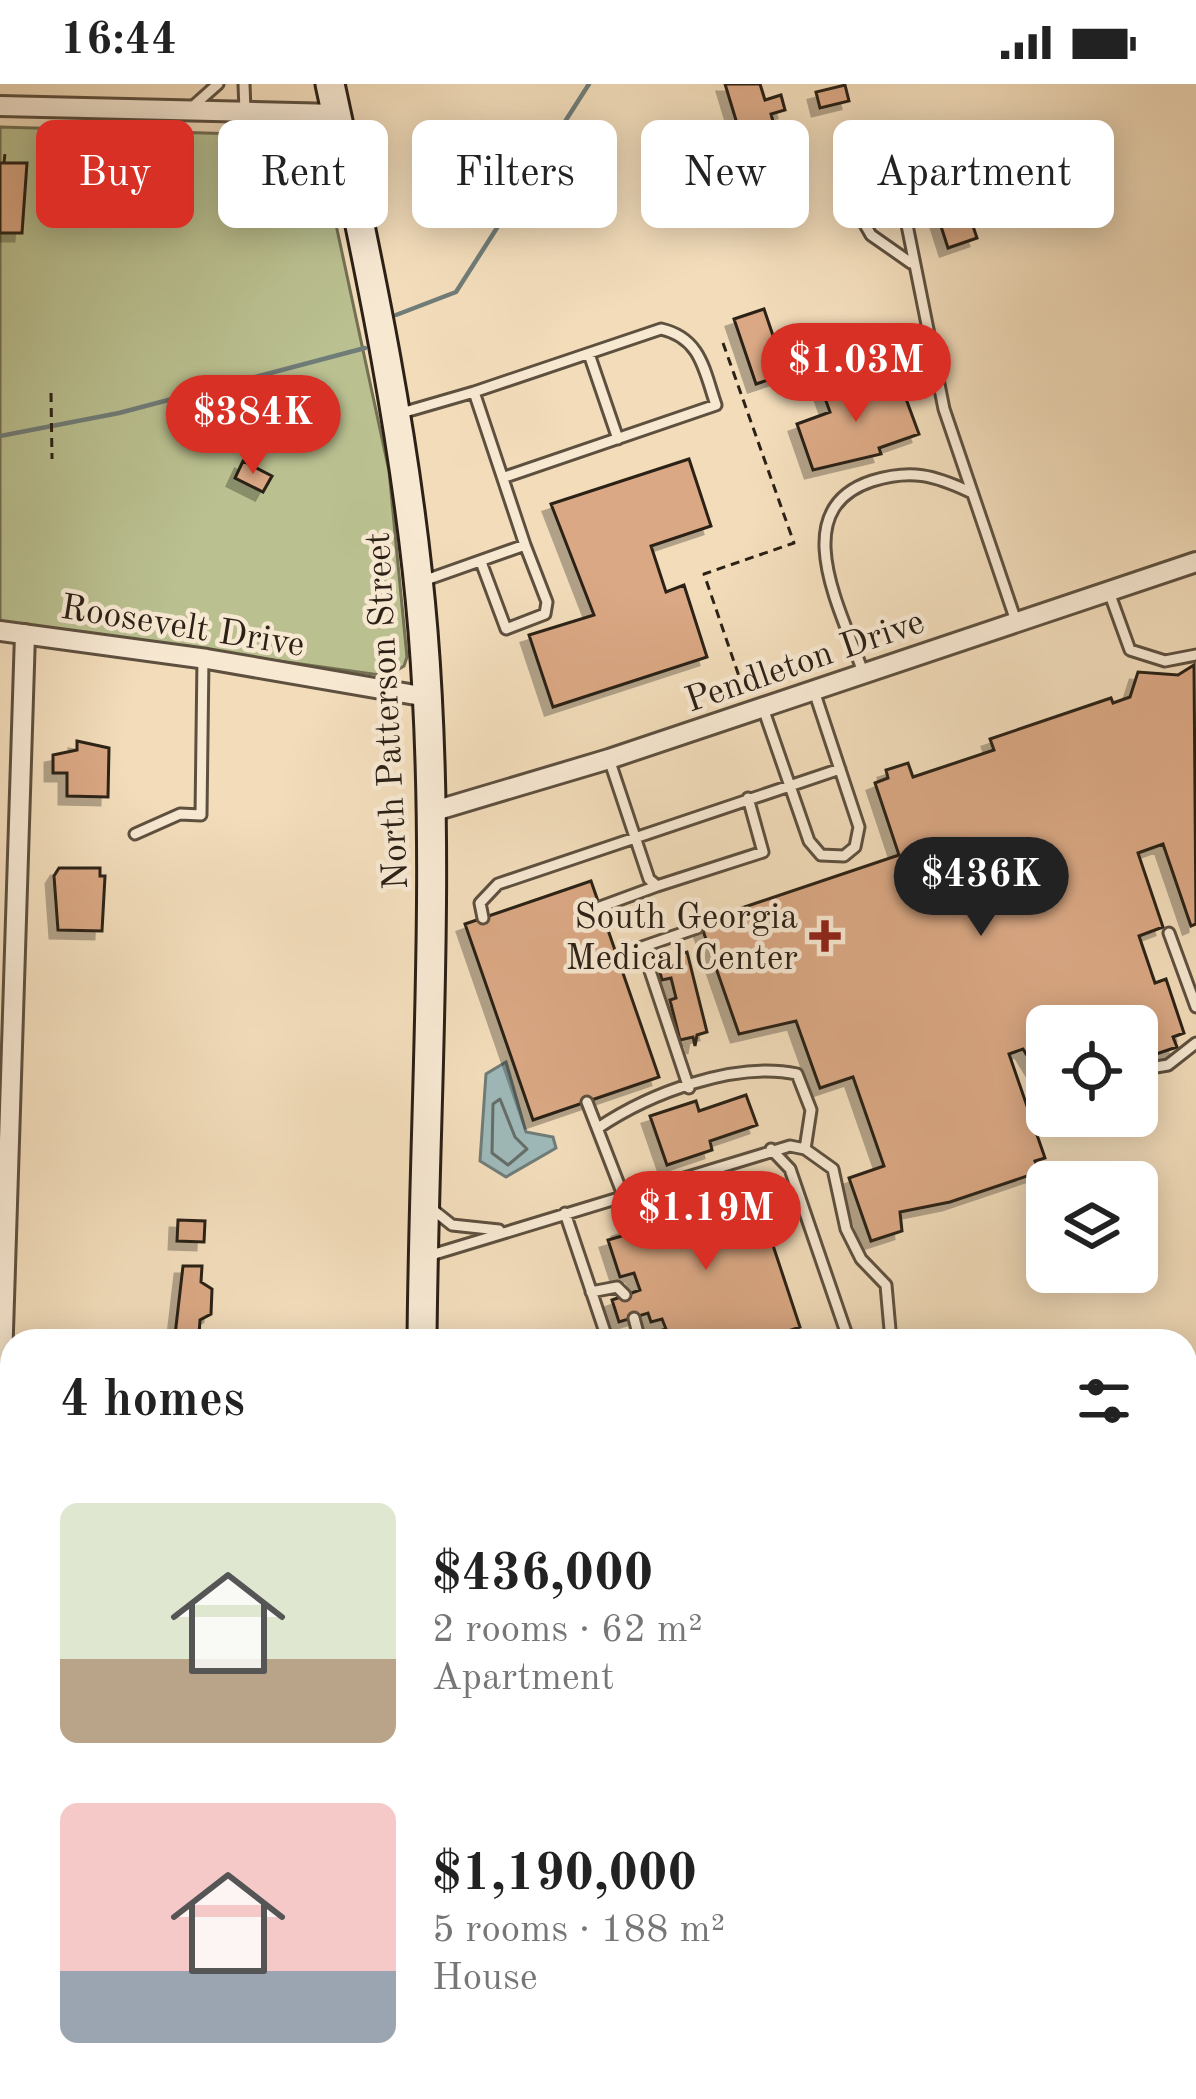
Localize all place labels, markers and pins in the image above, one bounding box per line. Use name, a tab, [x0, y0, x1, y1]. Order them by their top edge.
pin: $1.03M	[758, 323, 954, 425]
pin: $384K	[169, 375, 337, 477]
pin: $436K	[897, 837, 1065, 939]
place label: South Georgia Medical Center	[565, 901, 798, 978]
marker: South Georgia Medical Center	[809, 920, 841, 952]
pin: $1.19M	[608, 1171, 804, 1273]

